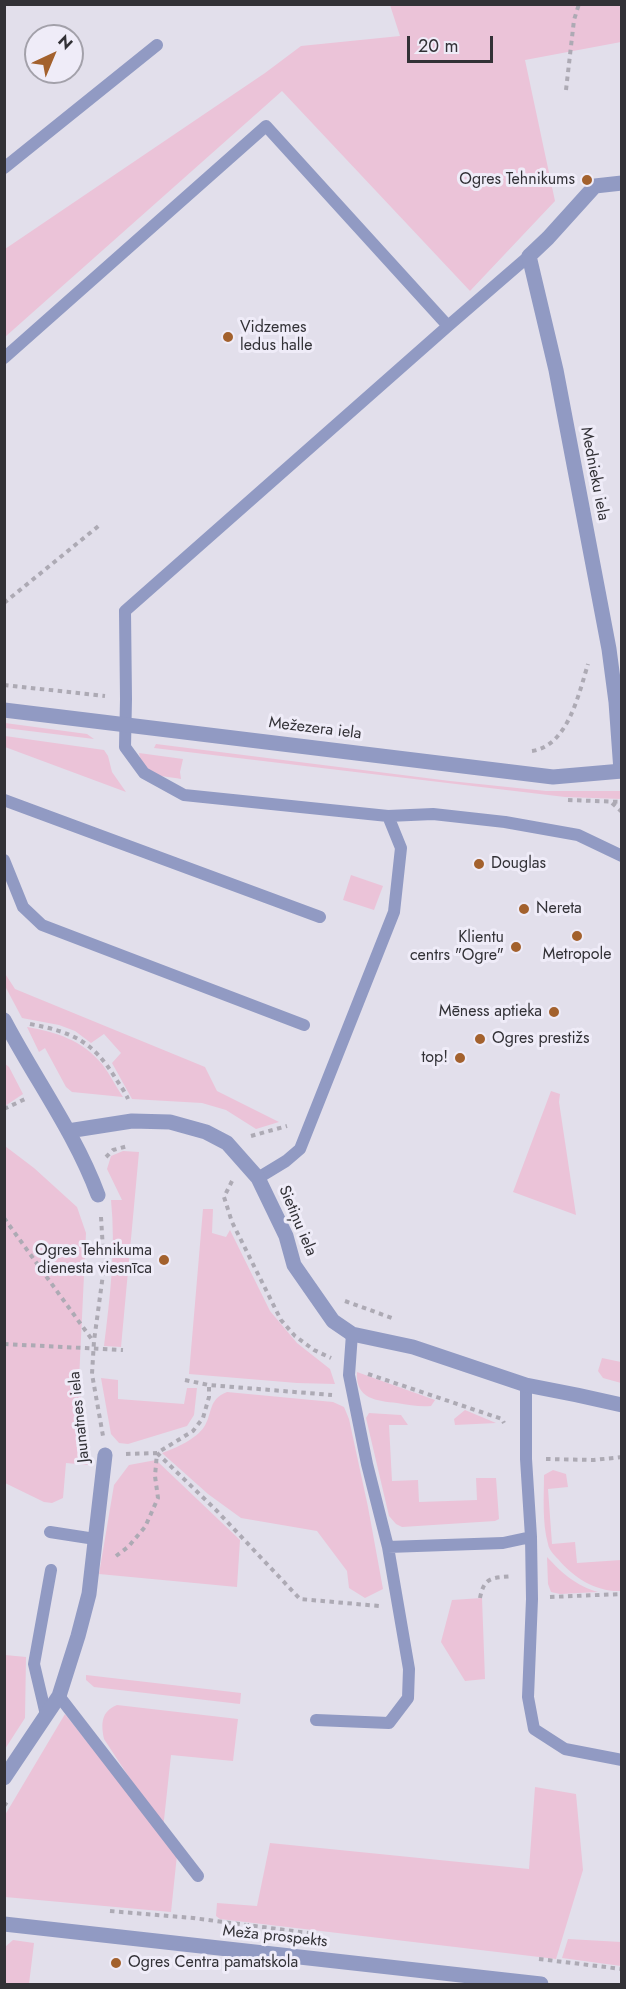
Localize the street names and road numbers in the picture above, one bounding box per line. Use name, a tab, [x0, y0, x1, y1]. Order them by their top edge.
street label: Mednieku iela	[576, 426, 612, 522]
street label: Mežezera iela	[267, 714, 363, 744]
street label: Sietiņu iela	[274, 1183, 320, 1259]
street label: Jaunatnes iela	[66, 1370, 94, 1464]
street label: Meža prospekts	[222, 1922, 328, 1952]

